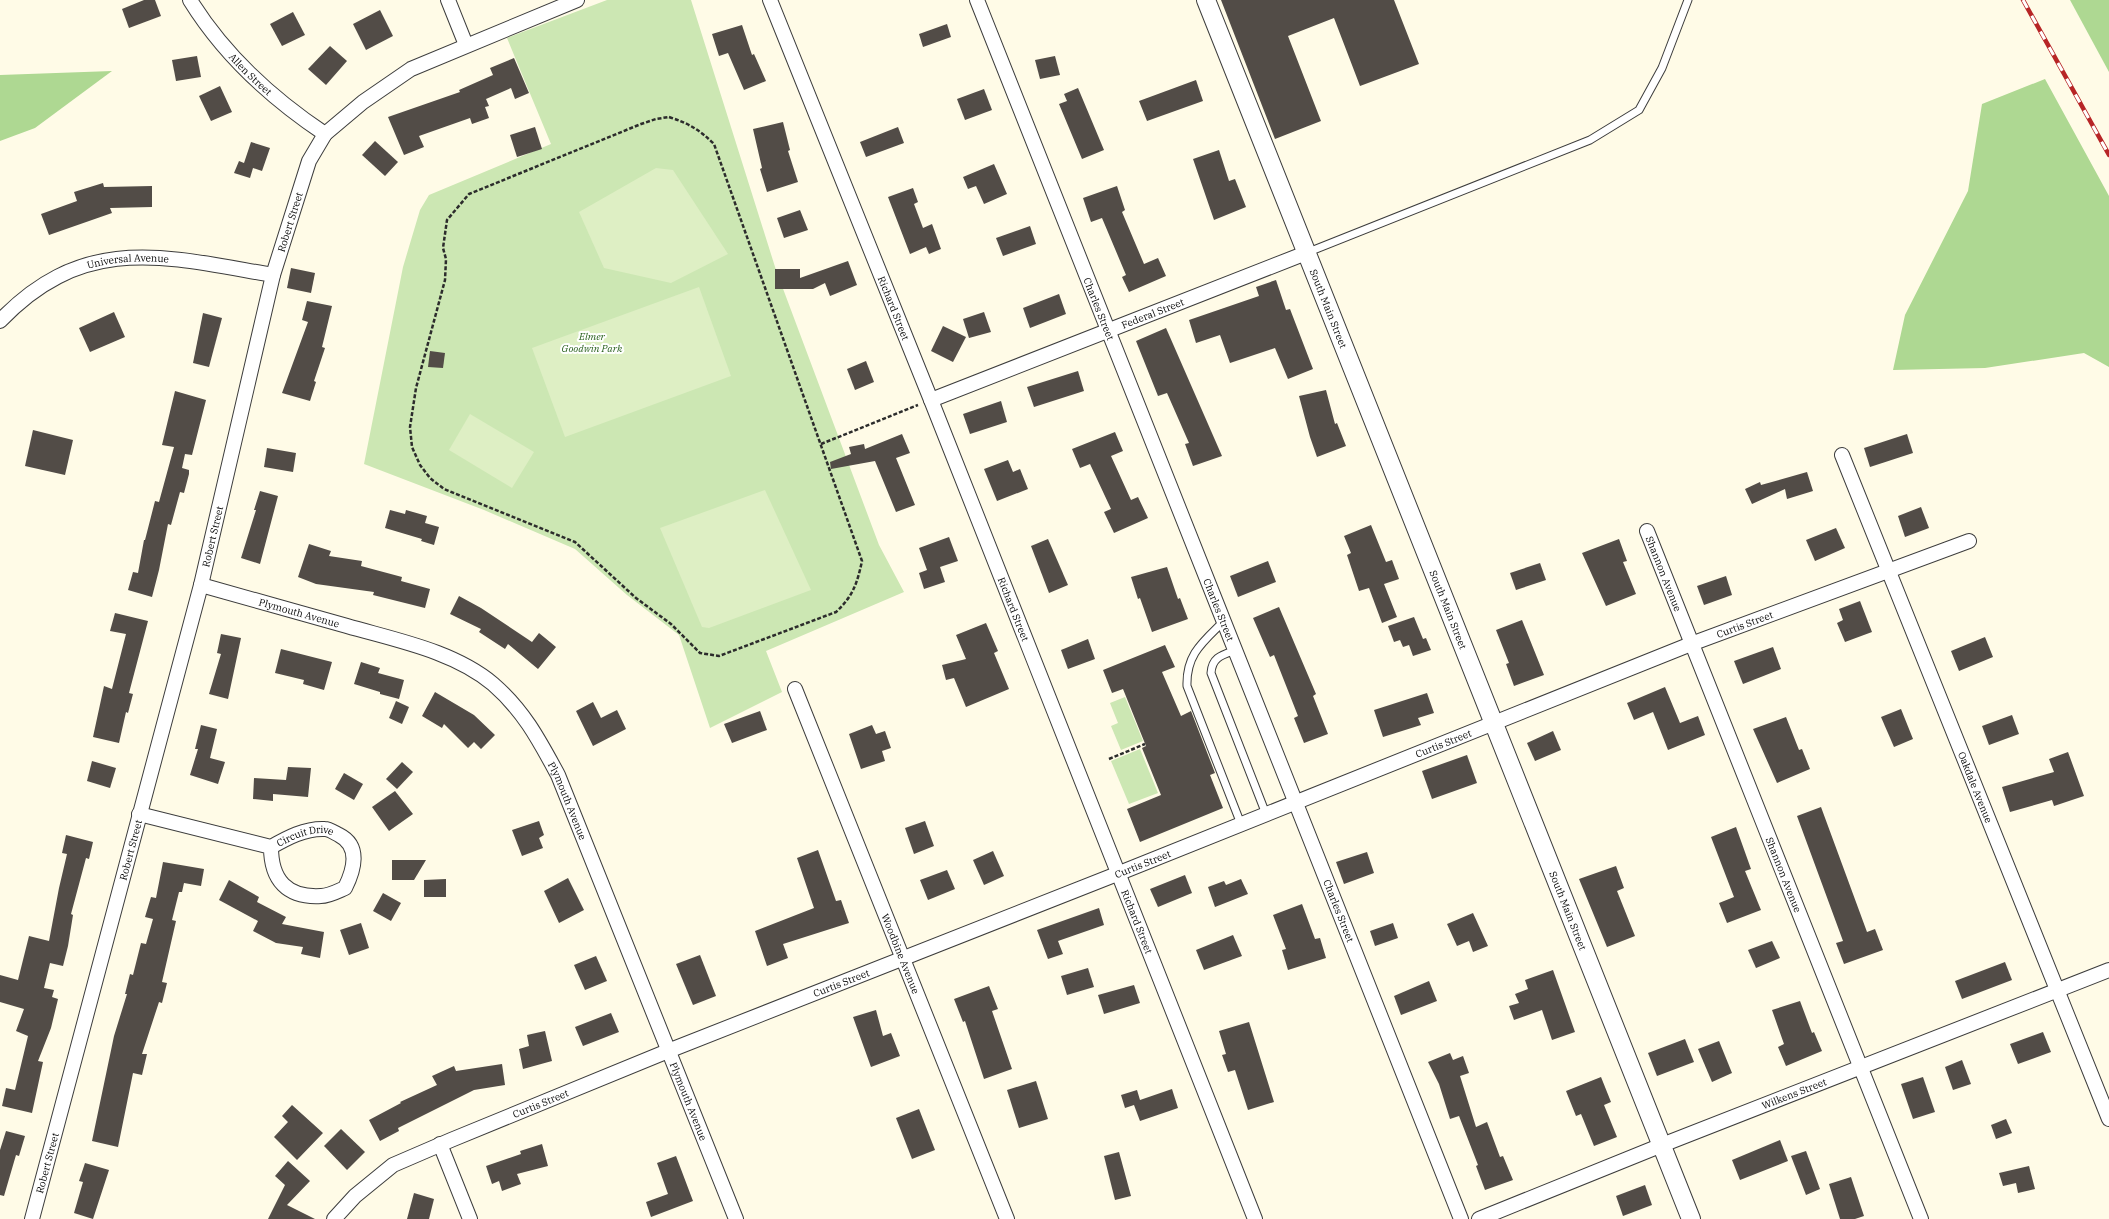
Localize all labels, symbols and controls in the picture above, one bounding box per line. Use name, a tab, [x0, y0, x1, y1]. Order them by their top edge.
street label: Allen Street	[226, 50, 275, 98]
street label: Robert Street	[274, 190, 305, 254]
street label: Universal Avenue	[85, 251, 170, 271]
street label: South Main Street	[1307, 267, 1350, 350]
street label: Richard Street	[875, 274, 913, 342]
street label: Charles Street	[1081, 275, 1118, 342]
street label: Federal Street	[1119, 295, 1186, 331]
park label: Elmer Goodwin Park	[562, 330, 623, 355]
street label: Robert Street	[199, 504, 226, 568]
street label: Shannon Avenue	[1643, 534, 1685, 613]
street label: South Main Street	[1427, 568, 1470, 651]
street label: Richard Street	[995, 575, 1032, 643]
street label: Charles Street	[1201, 576, 1238, 643]
street label: Plymouth Avenue	[257, 595, 341, 630]
street label: Curtis Street	[1715, 608, 1775, 641]
street label: Curtis Street	[1413, 726, 1474, 760]
street label: Oakdale Avenue	[1955, 750, 1996, 825]
street label: Plymouth Avenue	[545, 759, 590, 842]
street label: Robert Street	[116, 818, 145, 882]
street label: Circuit Drive	[274, 822, 336, 849]
street label: Shannon Avenue	[1763, 835, 1805, 914]
street label: Curtis Street	[1113, 847, 1173, 881]
street label: South Main Street	[1547, 869, 1590, 952]
street label: Charles Street	[1321, 877, 1358, 944]
street label: Richard Street	[1119, 888, 1156, 956]
street label: Woodbine Avenue	[879, 912, 923, 996]
street label: Curtis Street	[811, 966, 872, 1000]
street label: Plymouth Avenue	[667, 1060, 710, 1142]
street label: Wilkens Street	[1760, 1075, 1829, 1112]
street label: Curtis Street	[511, 1086, 571, 1121]
street label: Robert Street	[33, 1131, 61, 1195]

